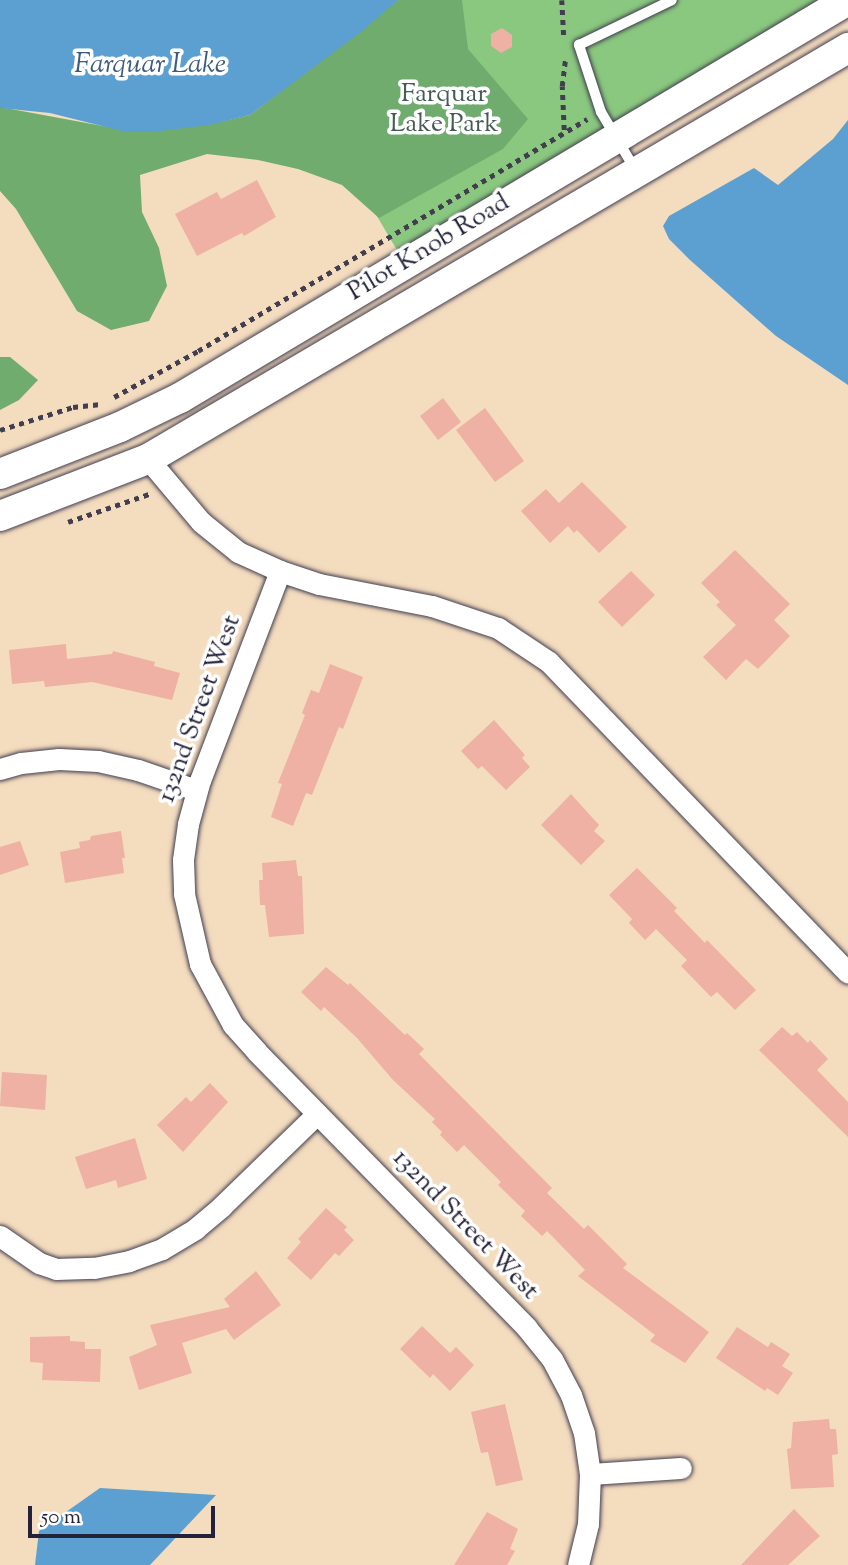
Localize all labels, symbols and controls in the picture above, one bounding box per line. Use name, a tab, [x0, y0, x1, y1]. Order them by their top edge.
water label: Farquar Lake	[74, 48, 226, 82]
park label: Farquar Lake Park	[390, 79, 498, 140]
street label: Pilot Knob Road	[342, 187, 516, 309]
street label: 132nd Street West	[152, 611, 248, 807]
street label: 132nd Street West	[385, 1143, 545, 1307]
scale bar	[32, 1492, 219, 1536]
text: 50 m	[41, 1503, 81, 1533]

